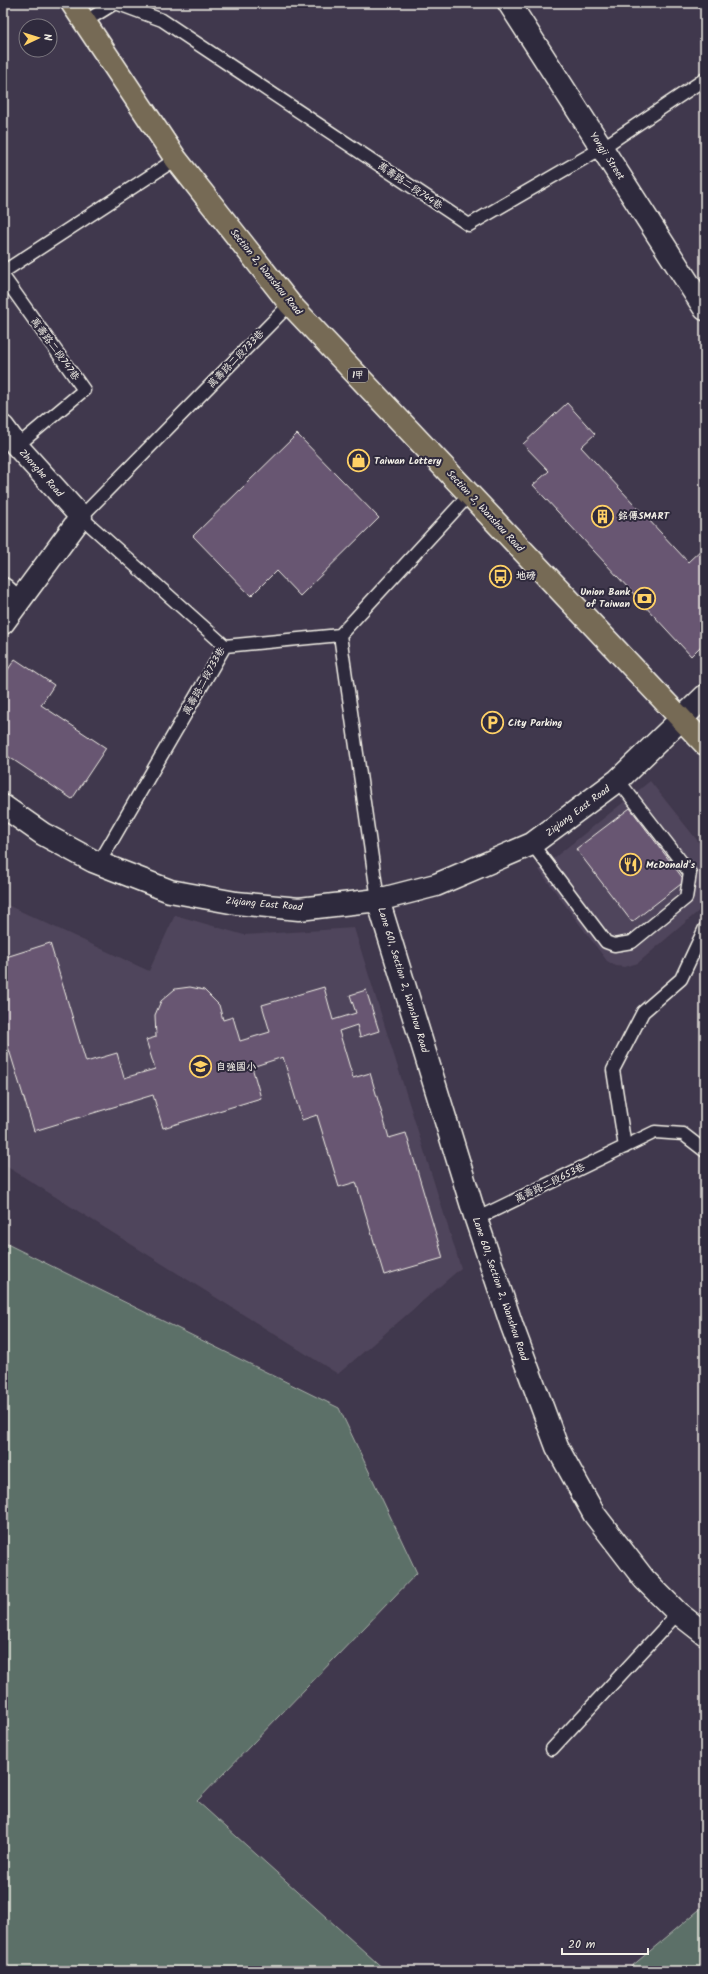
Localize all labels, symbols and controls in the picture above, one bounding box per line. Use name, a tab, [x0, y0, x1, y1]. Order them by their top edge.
north arrow	[18, 18, 58, 58]
text: N	[38, 33, 56, 42]
street label: Yongji Street	[585, 129, 629, 183]
street label: 萬壽路二段744巷	[374, 158, 447, 214]
street label: Section 2, Wanshou Road	[226, 225, 307, 320]
street label: 萬壽路二段747巷	[27, 314, 84, 385]
street label: 萬壽路二段733巷	[204, 325, 269, 392]
road number: 1甲	[348, 368, 368, 382]
street label: Zhonghe Road	[15, 445, 68, 501]
shop icon: Taiwan Lottery	[345, 448, 371, 474]
place label: Taiwan Lottery	[374, 453, 442, 469]
street label: Section 2, Wanshou Road	[443, 466, 528, 556]
building icon: 銘傳SMART	[590, 503, 616, 529]
place label: 銘傳SMART	[618, 508, 670, 524]
bus stop icon: 地磅	[488, 563, 514, 589]
place label: 地磅	[516, 568, 536, 584]
place label: Union Bank of Taiwan	[580, 584, 631, 612]
bank icon: Union Bank of Taiwan	[632, 585, 658, 611]
street label: 萬壽路二段733巷	[179, 643, 230, 718]
parking icon: City Parking	[480, 710, 506, 736]
place label: City Parking	[508, 715, 563, 731]
street label: Ziqiang East Road	[542, 781, 614, 841]
restaurant icon: McDonald's	[617, 852, 643, 878]
place label: McDonald's	[646, 857, 696, 873]
street label: Ziqiang East Road	[225, 893, 304, 915]
street label: Lane 601, Section 2, Wanshou Road	[373, 905, 433, 1056]
school or university icon: 自強國小	[187, 1054, 213, 1080]
place label: 自強國小	[216, 1059, 256, 1075]
street label: 萬壽路二段653巷	[512, 1159, 589, 1207]
street label: Lane 601, Section 2, Wanshou Road	[468, 1215, 533, 1364]
scale bar	[562, 1930, 648, 1956]
text: 20 m	[568, 1935, 596, 1954]

